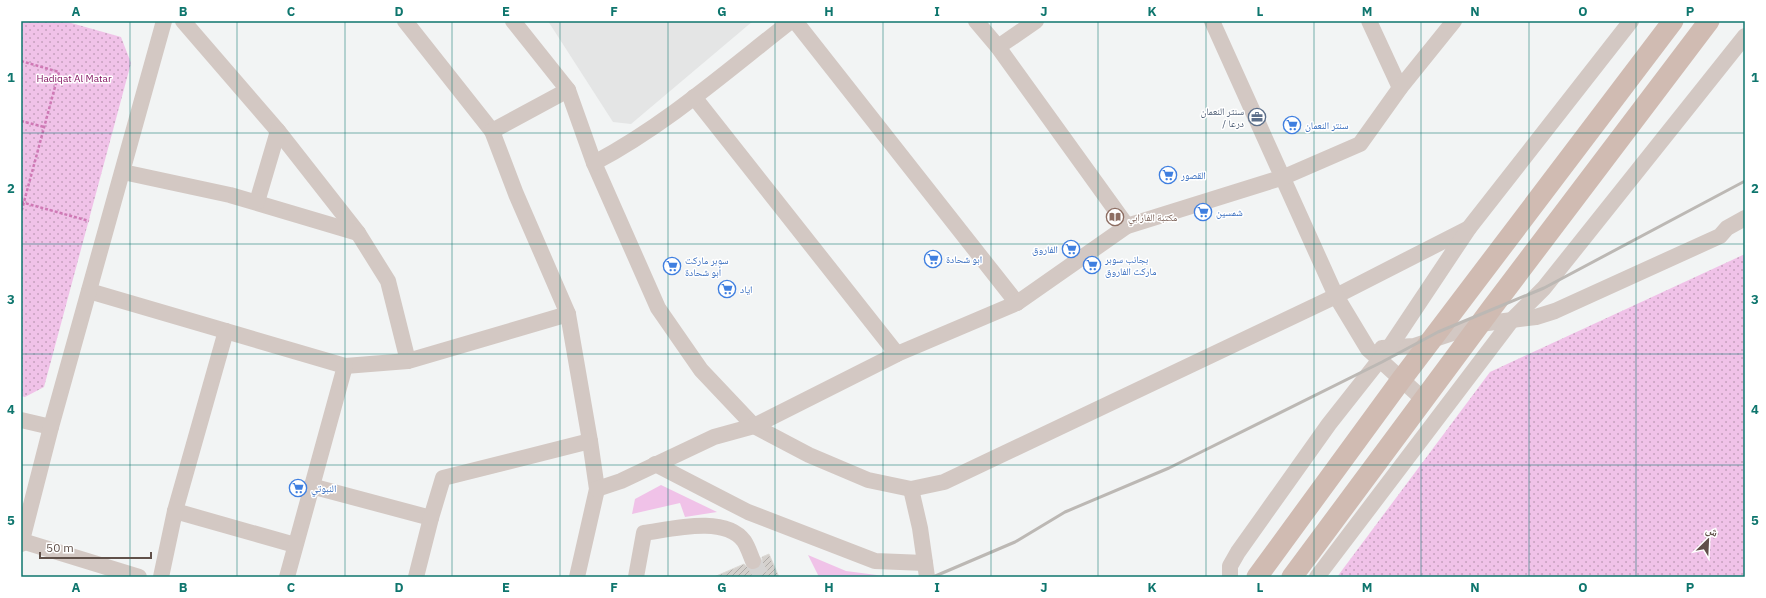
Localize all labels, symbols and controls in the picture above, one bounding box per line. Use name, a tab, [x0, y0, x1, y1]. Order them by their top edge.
text: A	[72, 3, 81, 20]
text: B	[179, 3, 188, 20]
text: C	[287, 3, 296, 20]
text: D	[394, 3, 404, 20]
text: E	[502, 3, 510, 20]
text: F	[610, 3, 618, 20]
text: G	[717, 3, 727, 20]
text: H	[824, 3, 834, 20]
text: I	[934, 3, 940, 20]
text: J	[1040, 3, 1048, 20]
text: K	[1147, 3, 1157, 20]
text: L	[1257, 3, 1264, 20]
text: M	[1362, 3, 1372, 20]
text: N	[1470, 3, 1480, 20]
text: O	[1578, 3, 1588, 20]
text: P	[1686, 3, 1695, 20]
text: 1	[7, 69, 15, 86]
text: 1	[1751, 69, 1759, 86]
park label: Hadiqat Al Matar	[36, 72, 112, 85]
place label: سنتر النعمان / درعا	[1200, 105, 1244, 130]
office icon: سنتر النعمان / درعا	[1247, 107, 1267, 127]
supermarket icon: سنتر النعمان	[1282, 115, 1302, 135]
place label: سنتر النعمان	[1305, 119, 1349, 132]
supermarket icon: القصور	[1158, 165, 1178, 185]
place label: القصور	[1180, 169, 1206, 182]
text: 2	[7, 180, 15, 197]
text: 2	[1751, 180, 1759, 197]
supermarket icon: شمسين	[1193, 202, 1213, 222]
place label: شمسين	[1216, 206, 1243, 219]
library icon: مكتبة الفارابي	[1105, 207, 1125, 227]
place label: مكتبة الفارابي	[1128, 211, 1178, 226]
supermarket icon: الفاروق	[1061, 239, 1081, 259]
place label: الفاروق	[1032, 243, 1058, 256]
supermarket icon: ابو شحادة	[923, 249, 943, 269]
place label: ابو شحادة	[946, 253, 982, 266]
place label: بجانب سوبر ماركت الفاروق	[1104, 253, 1157, 278]
place label: سوبر ماركت أبو شحادة	[685, 254, 729, 279]
supermarket icon: بجانب سوبر ماركت الفاروق	[1082, 255, 1102, 275]
supermarket icon: سوبر ماركت أبو شحادة	[662, 256, 682, 276]
supermarket icon: اياد	[717, 279, 737, 299]
place label: اياد	[740, 283, 752, 296]
text: 3	[7, 291, 15, 308]
text: 3	[1751, 291, 1759, 308]
text: 4	[7, 401, 15, 418]
text: 4	[1751, 401, 1759, 418]
supermarket icon: النبوتي	[288, 478, 308, 498]
place label: النبوتي	[311, 482, 336, 497]
text: 5	[7, 512, 15, 529]
text: 5	[1751, 512, 1759, 529]
north arrow	[1688, 520, 1728, 560]
text: ش	[1703, 522, 1721, 541]
scale bar	[40, 534, 151, 560]
text: 50 m	[46, 540, 74, 555]
text: A	[72, 579, 81, 596]
text: B	[179, 579, 188, 596]
text: C	[287, 579, 296, 596]
text: D	[394, 579, 404, 596]
text: E	[502, 579, 510, 596]
text: F	[610, 579, 618, 596]
text: G	[717, 579, 727, 596]
text: H	[824, 579, 834, 596]
text: I	[934, 579, 940, 596]
text: J	[1040, 579, 1048, 596]
text: K	[1147, 579, 1157, 596]
text: L	[1257, 579, 1264, 596]
text: M	[1362, 579, 1372, 596]
text: N	[1470, 579, 1480, 596]
text: O	[1578, 579, 1588, 596]
text: P	[1686, 579, 1695, 596]

